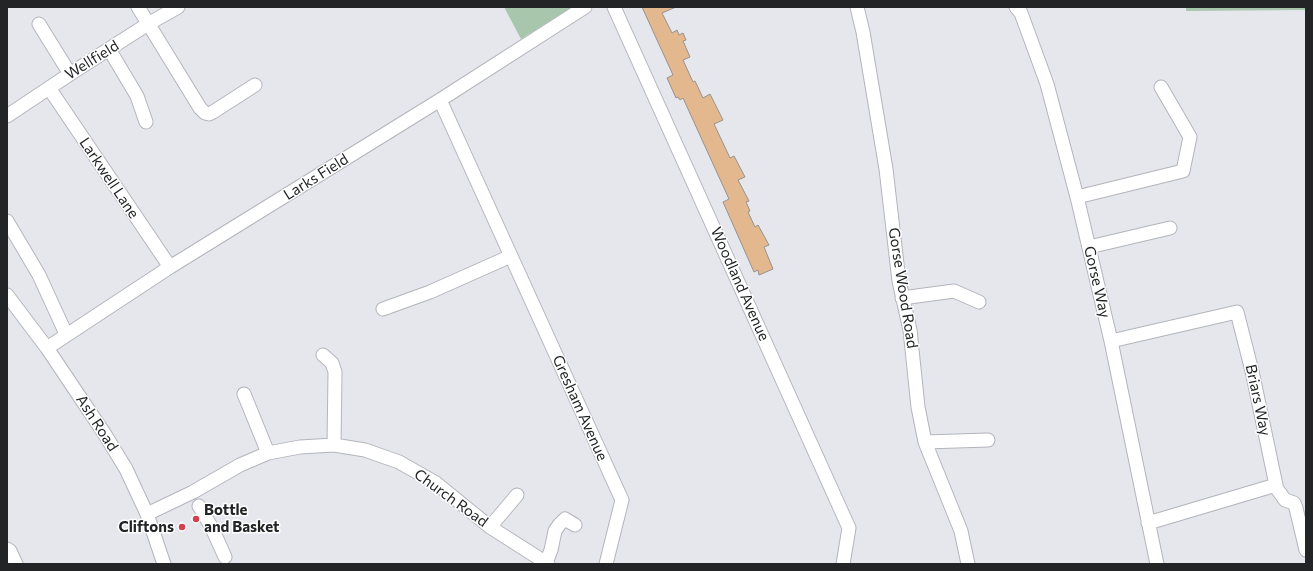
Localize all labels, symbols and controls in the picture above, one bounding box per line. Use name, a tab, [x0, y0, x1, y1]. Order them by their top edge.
street label: Wellfield	[62, 36, 122, 84]
street label: Larkwell Lane	[75, 134, 143, 222]
street label: Larks Field	[280, 150, 352, 204]
street label: Woodland Avenue	[707, 224, 773, 344]
street label: Gorse Wood Road	[885, 226, 921, 350]
street label: Gorse Way	[1080, 244, 1114, 320]
street label: Gresham Avenue	[549, 352, 611, 464]
street label: Briars Way	[1242, 363, 1274, 437]
street label: Ash Road	[72, 391, 122, 455]
street label: Church Road	[411, 465, 491, 531]
place label: Bottle and Basket	[204, 501, 279, 536]
marker: Bottle and Basket	[191, 514, 201, 524]
place label: Cliftons	[118, 518, 174, 536]
marker: Cliftons	[177, 522, 187, 532]

